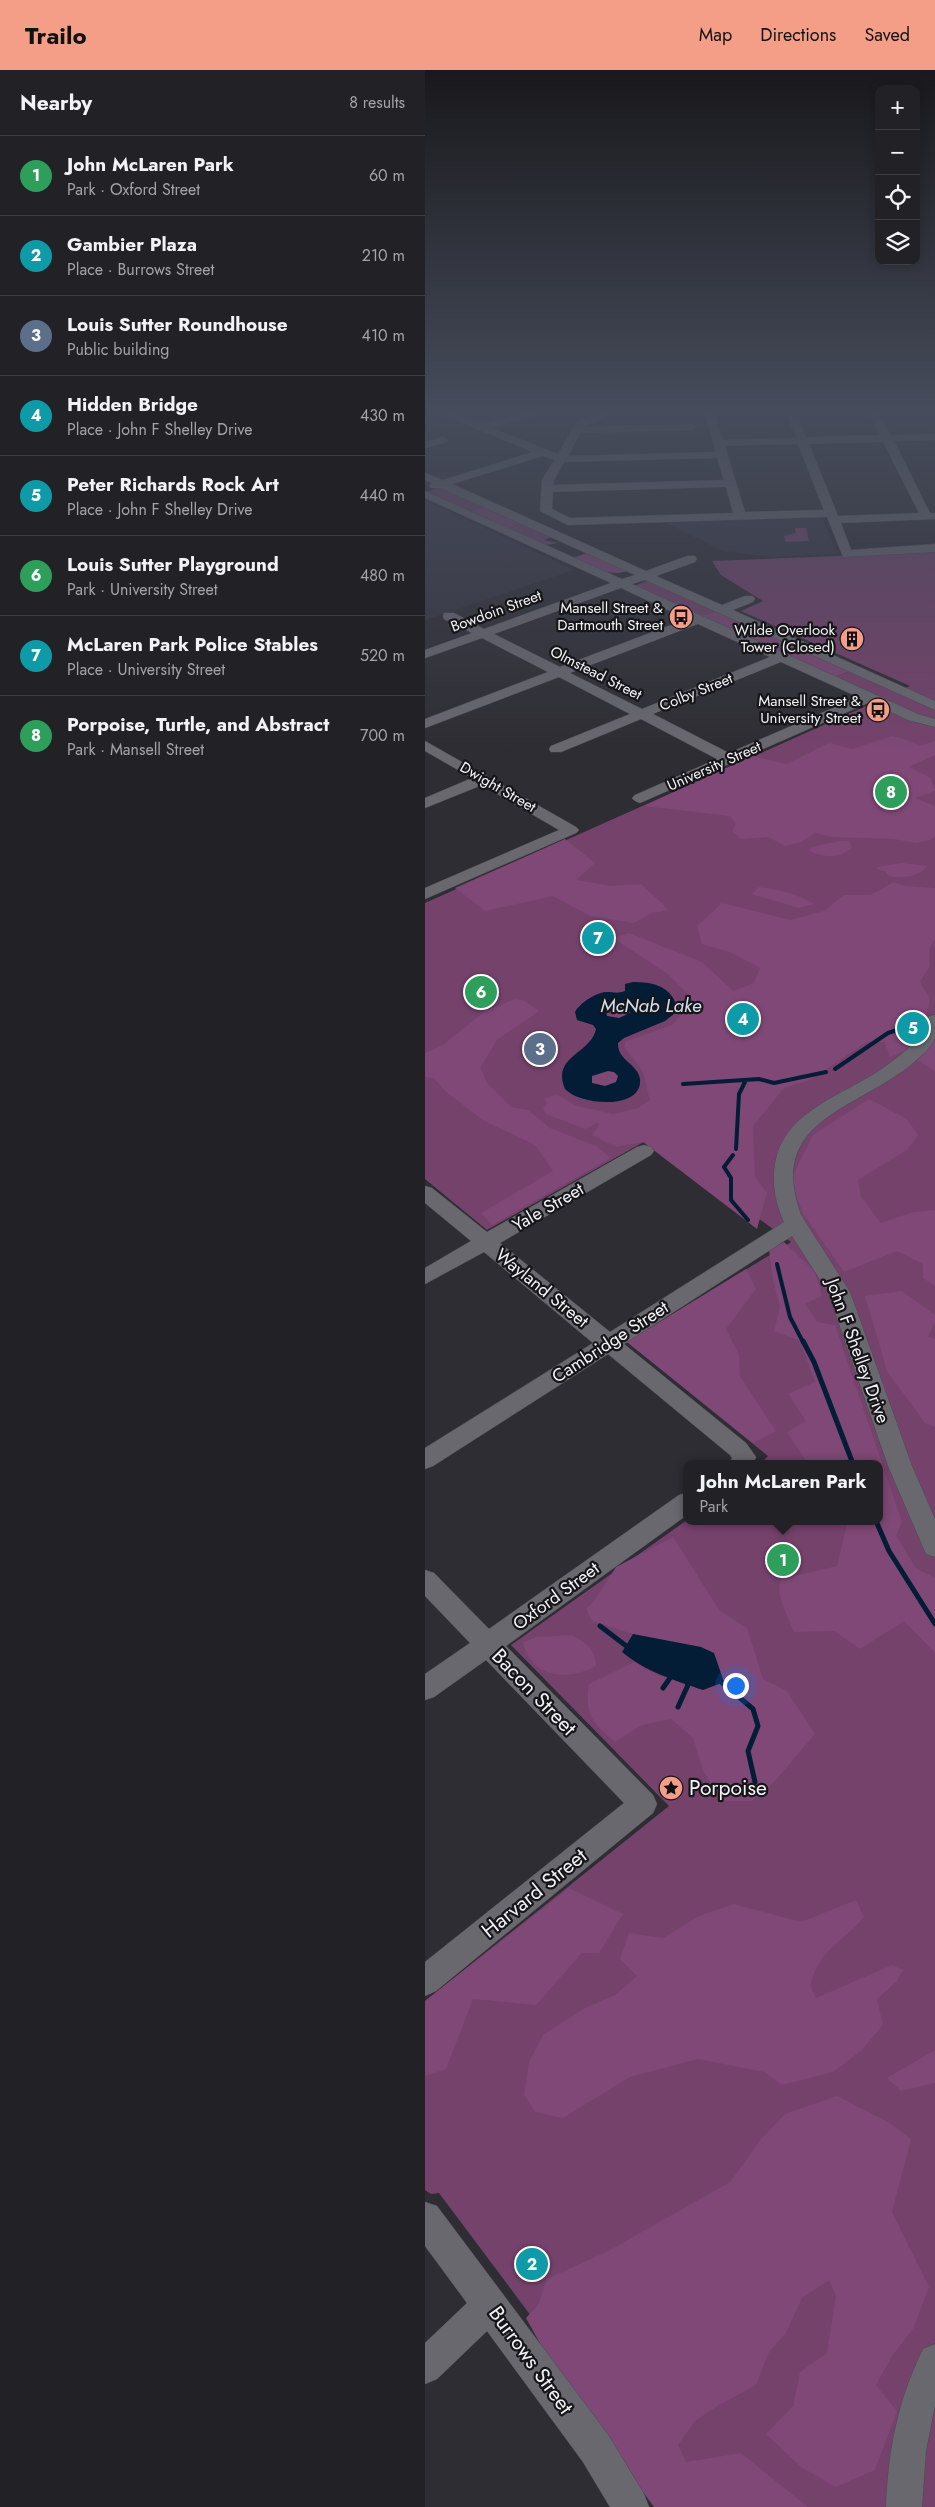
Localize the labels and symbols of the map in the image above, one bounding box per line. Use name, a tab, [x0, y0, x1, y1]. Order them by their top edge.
street label: Bowdoin Street	[447, 584, 545, 638]
place label: Mansell Street & Dartmouth Street	[557, 597, 663, 636]
bus stop icon: Mansell Street & Dartmouth Street	[668, 604, 694, 630]
place label: Wilde Overlook Tower (Closed)	[734, 619, 835, 658]
building icon: Wilde Overlook Tower (Closed)	[839, 626, 865, 652]
street label: Olmstead Street	[546, 640, 646, 706]
street label: Colby Street	[656, 667, 736, 717]
place label: Mansell Street & University Street	[758, 690, 861, 729]
bus stop icon: Mansell Street & University Street	[865, 697, 891, 723]
street label: University Street	[663, 735, 765, 797]
street label: Dwight Street	[456, 756, 541, 818]
pin: 8	[875, 773, 907, 811]
pin: 7	[582, 919, 614, 957]
pin: 6	[465, 973, 497, 1011]
water label: McNab Lake	[601, 992, 702, 1019]
pin: 4	[727, 1000, 759, 1038]
pin: 5	[897, 1009, 929, 1047]
pin: 3	[524, 1030, 556, 1068]
street label: Yale Street	[507, 1176, 589, 1238]
street label: Wayland Street	[490, 1242, 595, 1334]
street label: John F Shelley Drive	[819, 1273, 896, 1427]
street label: Cambridge Street	[547, 1294, 674, 1389]
pin: 1	[767, 1541, 799, 1579]
street label: Oxford Street	[507, 1555, 605, 1636]
street label: Bacon Street	[485, 1642, 583, 1742]
your location	[723, 1673, 749, 1699]
place label: Porpoise	[689, 1773, 767, 1803]
place icon: Porpoise	[658, 1775, 684, 1801]
street label: Harvard Street	[475, 1841, 593, 1945]
pin: 2	[516, 2245, 548, 2283]
street label: Burrows Street	[481, 2300, 581, 2420]

